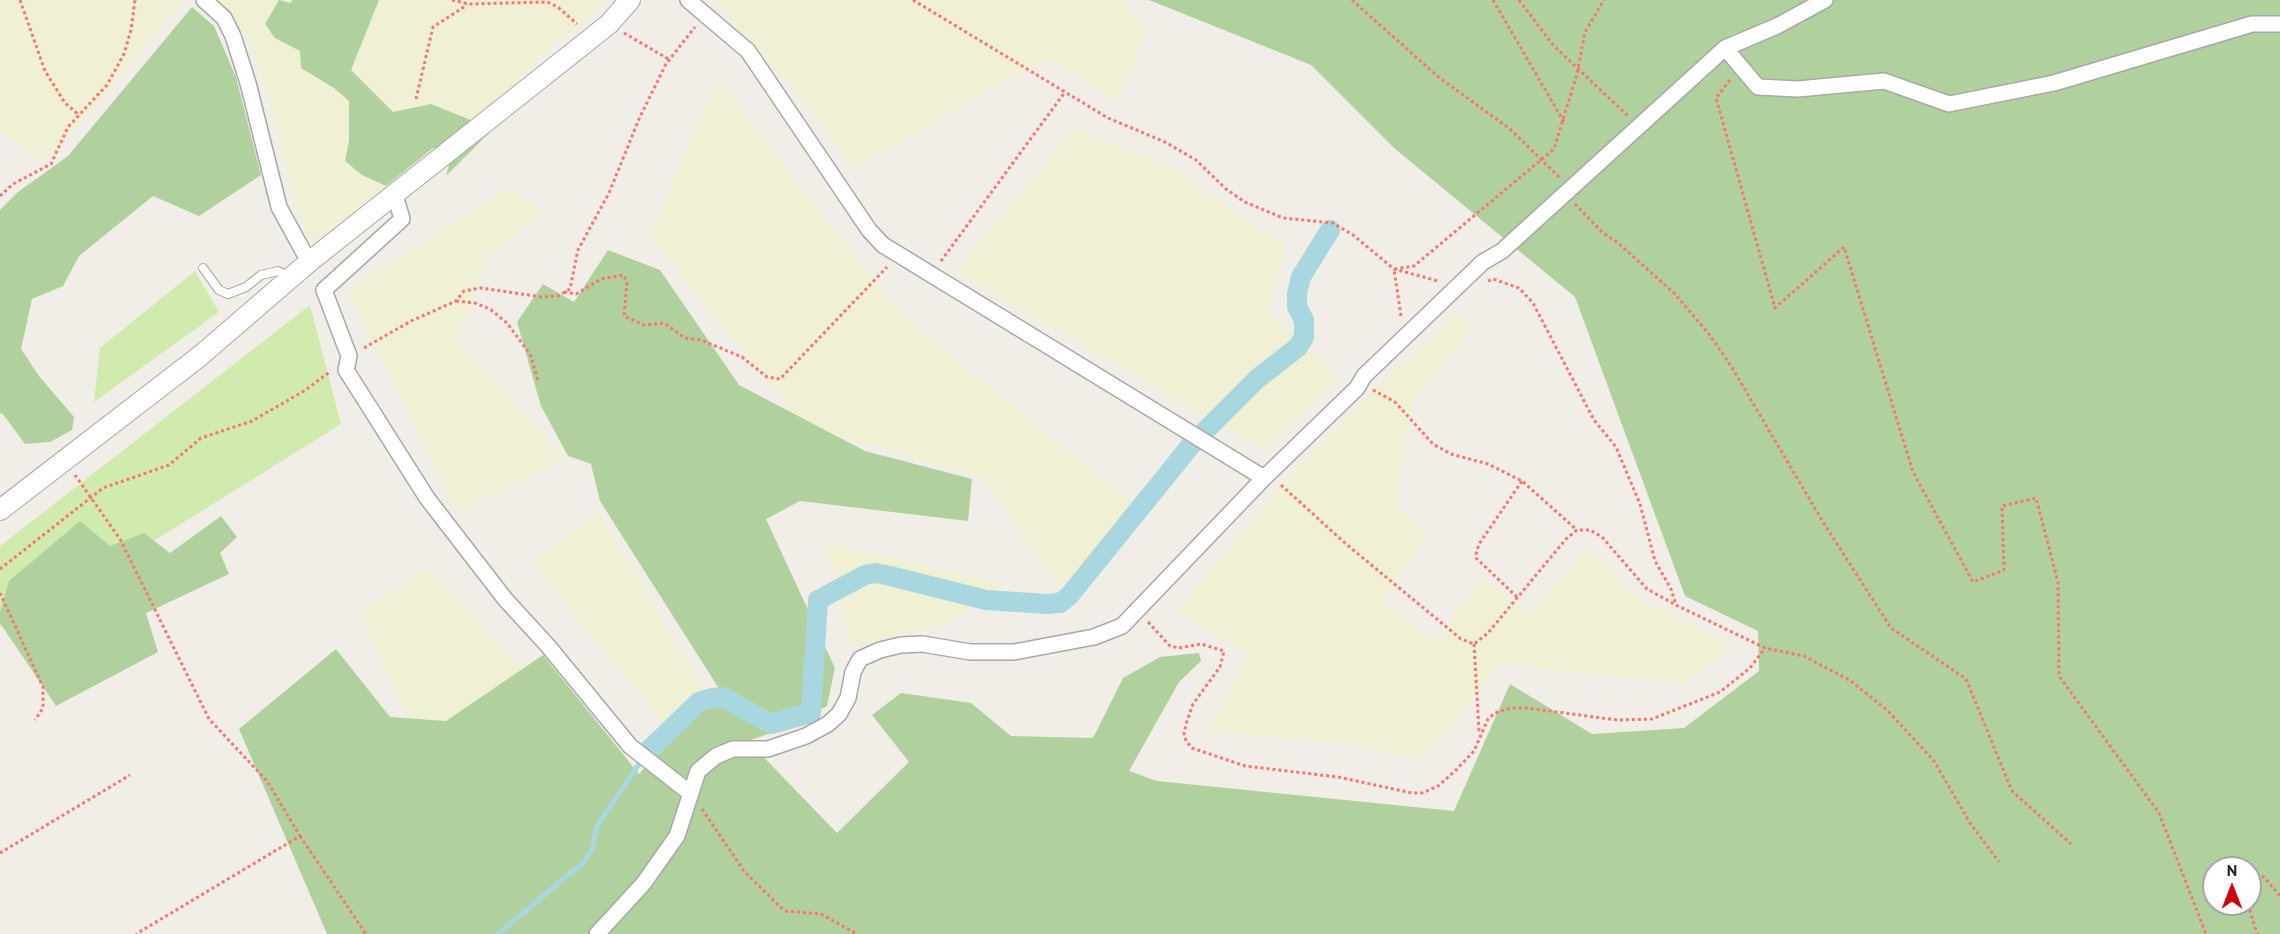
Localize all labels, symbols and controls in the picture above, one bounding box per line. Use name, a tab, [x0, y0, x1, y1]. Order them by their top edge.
north arrow	[2202, 856, 2262, 916]
text: N	[2227, 860, 2237, 880]

